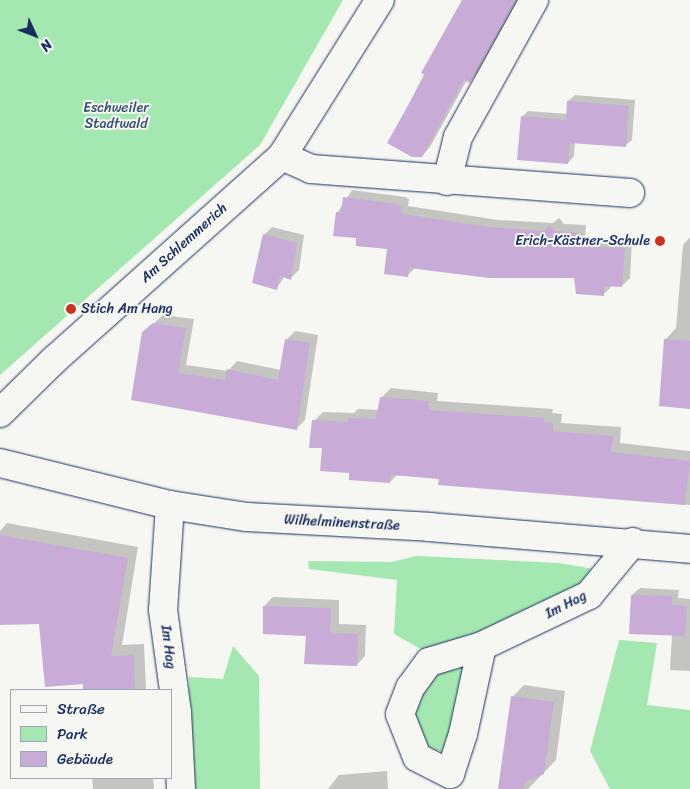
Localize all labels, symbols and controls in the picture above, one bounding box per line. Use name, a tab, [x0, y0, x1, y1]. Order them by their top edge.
north arrow	[10, 10, 60, 60]
text: N	[34, 33, 59, 58]
park label: Eschweiler Stadtwald	[83, 100, 149, 132]
street label: Am Schlemmerich	[137, 200, 231, 286]
place label: Erich-Kästner-Schule	[515, 233, 650, 249]
marker: Erich-Kästner-Schule	[654, 235, 666, 247]
place label: Stich Am Hang	[81, 301, 173, 317]
marker: Stich Am Hang	[65, 303, 77, 315]
street label: Wilhelminenstraße	[284, 512, 400, 534]
street label: Im Hag	[543, 588, 589, 622]
street label: Im Hag	[157, 624, 179, 670]
legend	[10, 689, 172, 779]
text: Straße	[57, 696, 105, 722]
text: Park	[57, 721, 88, 747]
text: Gebäude	[57, 746, 113, 772]

